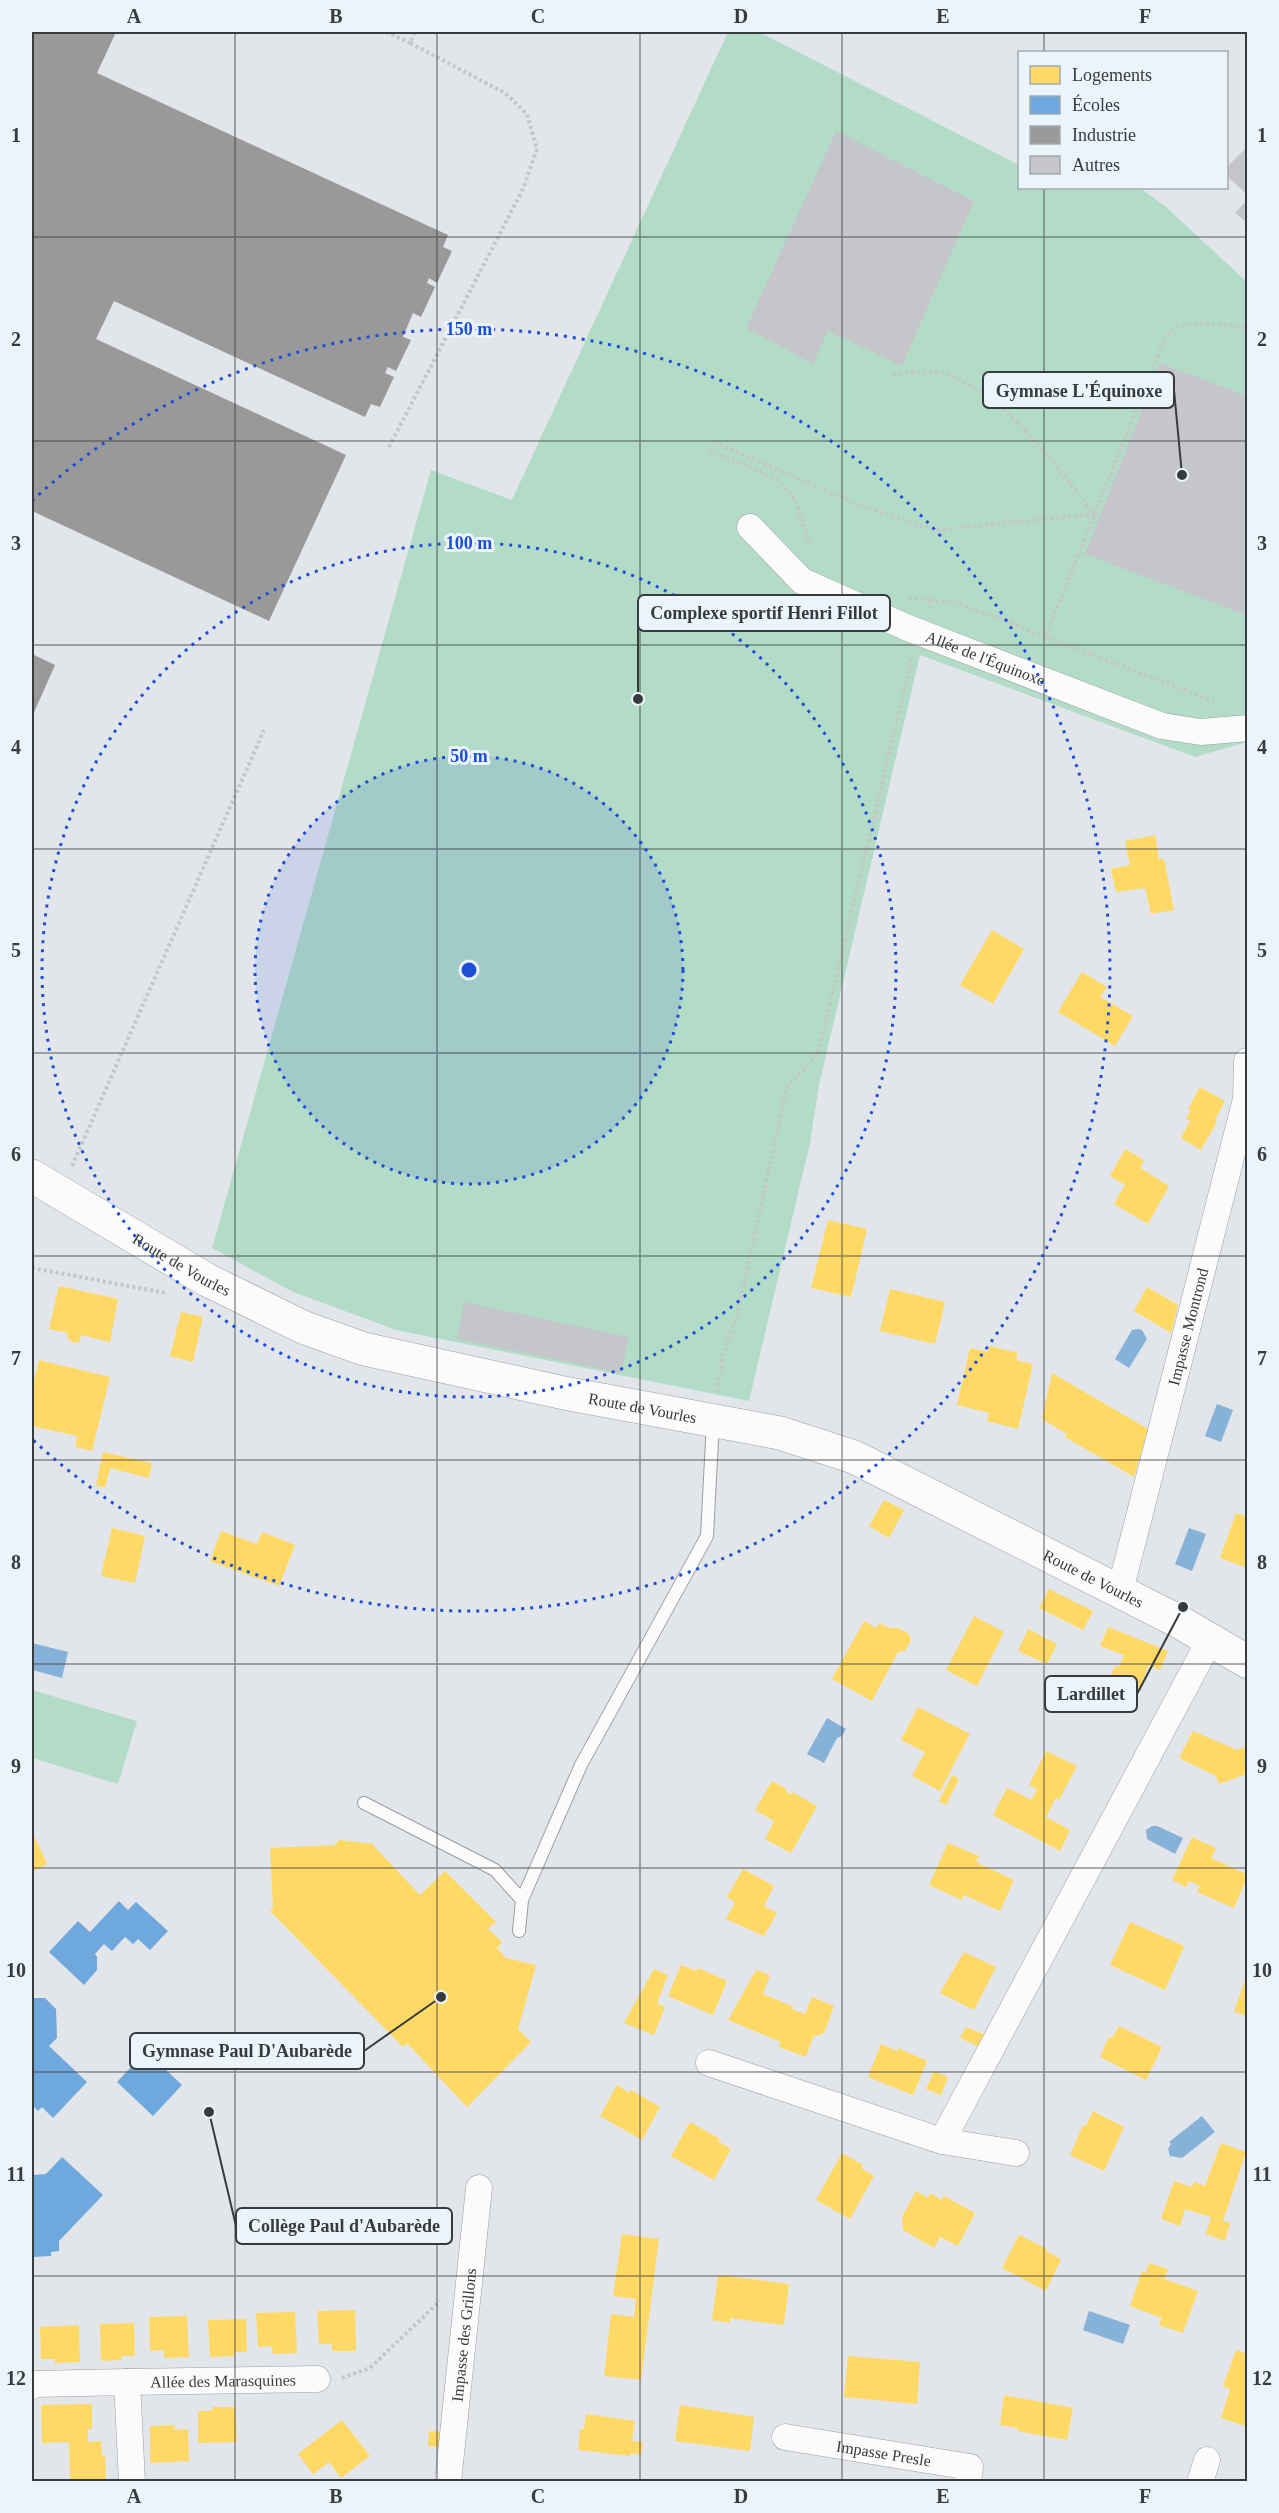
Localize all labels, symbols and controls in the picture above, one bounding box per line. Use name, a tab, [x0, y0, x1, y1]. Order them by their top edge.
text: A	[127, 5, 142, 27]
text: B	[329, 5, 343, 27]
text: C	[531, 5, 545, 27]
text: D	[734, 5, 748, 27]
text: E	[936, 5, 950, 27]
text: F	[1139, 5, 1151, 27]
legend	[1018, 51, 1228, 189]
text: Logements	[1072, 65, 1152, 85]
text: Écoles	[1072, 94, 1120, 115]
text: 1	[11, 124, 21, 146]
text: 1	[1257, 124, 1267, 146]
text: Industrie	[1072, 125, 1136, 145]
text: Autres	[1072, 155, 1120, 175]
text: 150 m	[446, 319, 492, 339]
text: 2	[11, 328, 21, 350]
text: 2	[1257, 328, 1267, 350]
callout: Gymnase L'Équinoxe	[983, 372, 1174, 408]
text: Gymnase L'Équinoxe	[996, 380, 1162, 401]
text: 3	[11, 532, 21, 554]
text: 3	[1257, 532, 1267, 554]
text: 100 m	[446, 533, 492, 553]
callout: Complexe sportif Henri Fillot	[638, 595, 890, 631]
text: Complexe sportif Henri Fillot	[650, 603, 878, 623]
street label: Allée de l'Équinoxe	[923, 628, 1047, 689]
text: 4	[11, 736, 21, 758]
text: 4	[1257, 736, 1267, 758]
text: 50 m	[450, 746, 488, 766]
text: 5	[11, 939, 21, 961]
text: 5	[1257, 939, 1267, 961]
centre of rings	[459, 960, 479, 980]
text: 6	[11, 1143, 21, 1165]
text: 6	[1257, 1143, 1267, 1165]
street label: Route de Vourles	[130, 1230, 233, 1299]
street label: Impasse Montrond	[1165, 1266, 1211, 1387]
text: 7	[11, 1347, 21, 1369]
text: 7	[1257, 1347, 1267, 1369]
street label: Route de Vourles	[587, 1390, 698, 1426]
street label: Route de Vourles	[1040, 1546, 1146, 1611]
text: 8	[11, 1551, 21, 1573]
text: 8	[1257, 1551, 1267, 1573]
callout: Lardillet	[1045, 1676, 1137, 1712]
text: Lardillet	[1057, 1684, 1125, 1704]
text: 9	[11, 1755, 21, 1777]
text: 9	[1257, 1755, 1267, 1777]
text: 10	[6, 1959, 26, 1981]
text: 10	[1252, 1959, 1272, 1981]
callout: Gymnase Paul D'Aubarède	[130, 2033, 364, 2069]
text: Gymnase Paul D'Aubarède	[142, 2041, 352, 2061]
text: 11	[7, 2163, 25, 2185]
text: 11	[1253, 2163, 1271, 2185]
callout: Collège Paul d'Aubarède	[236, 2208, 452, 2244]
text: Collège Paul d'Aubarède	[248, 2216, 440, 2236]
street label: Impasse des Grillons	[449, 2267, 480, 2403]
text: 12	[6, 2367, 26, 2389]
text: 12	[1252, 2367, 1272, 2389]
street label: Allée des Marasquines	[150, 2371, 296, 2391]
street label: Impasse Presle	[835, 2437, 932, 2470]
text: A	[127, 2485, 142, 2507]
text: B	[329, 2485, 343, 2507]
text: C	[531, 2485, 545, 2507]
text: D	[734, 2485, 748, 2507]
text: E	[936, 2485, 950, 2507]
text: F	[1139, 2485, 1151, 2507]

